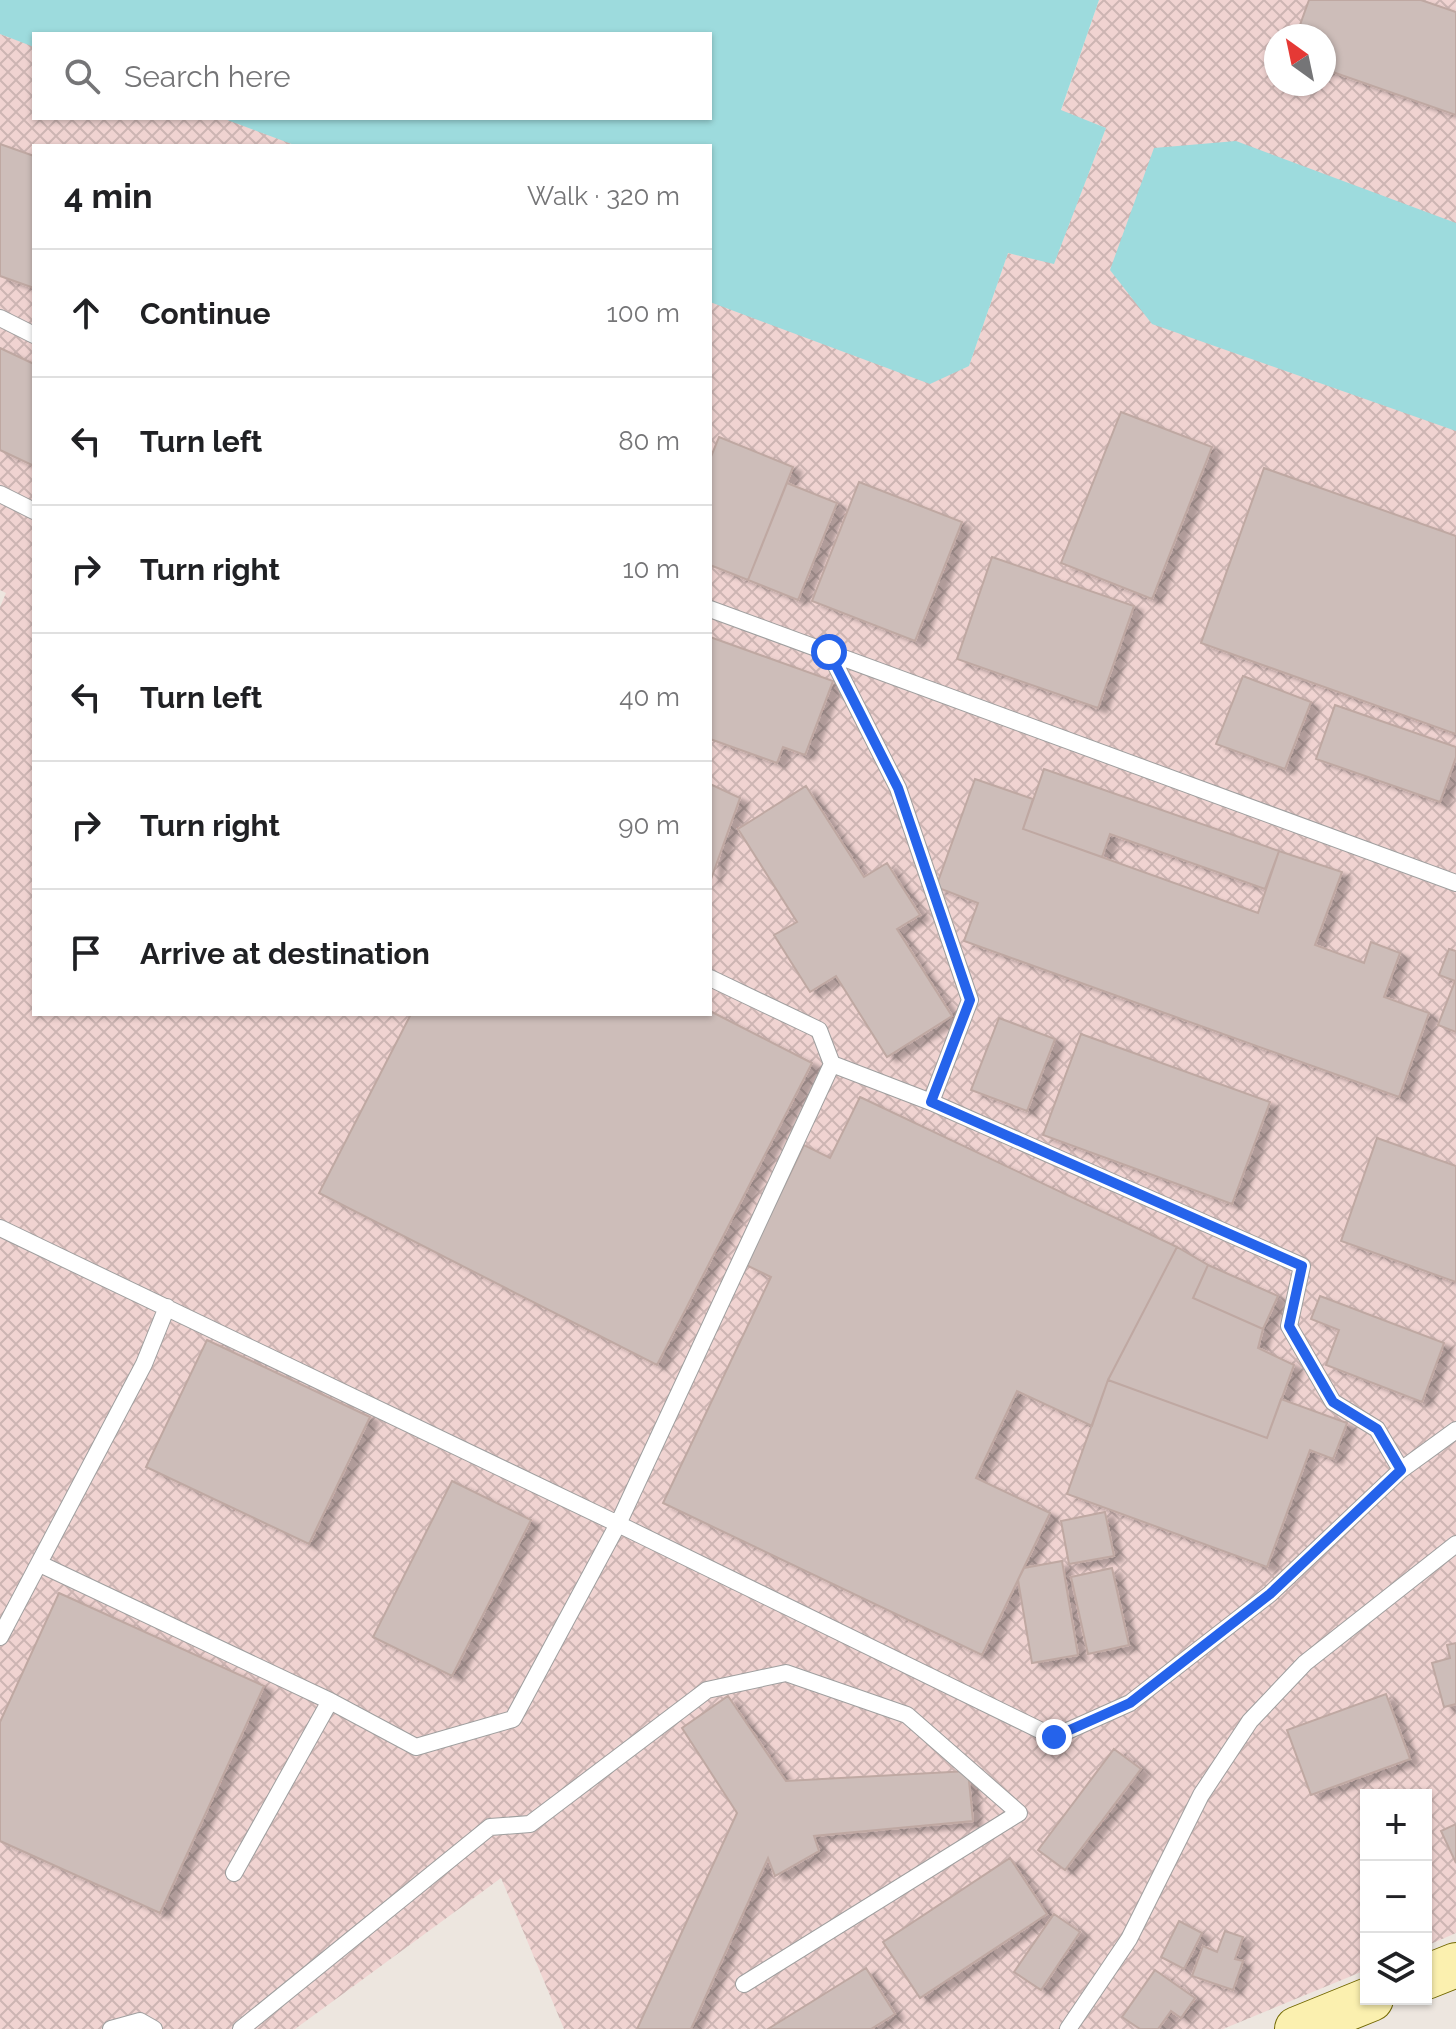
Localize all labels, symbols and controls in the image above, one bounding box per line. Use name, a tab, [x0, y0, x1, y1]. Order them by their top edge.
north arrow	[1264, 24, 1336, 96]
search box	[32, 32, 712, 120]
icon: search	[60, 54, 104, 98]
text: Search here	[124, 59, 291, 94]
text: 4 min	[64, 176, 152, 216]
text: Walk · 320 m	[527, 181, 680, 211]
icon: ahead	[64, 291, 108, 335]
text: Continue	[140, 296, 271, 331]
text: 100 m	[607, 298, 680, 328]
icon: left	[64, 419, 108, 463]
text: Turn left	[140, 424, 262, 459]
text: 80 m	[618, 426, 680, 456]
icon: right	[64, 547, 108, 591]
text: Turn right	[140, 552, 280, 587]
text: 10 m	[622, 554, 680, 584]
route start	[811, 634, 847, 670]
icon: left	[64, 675, 108, 719]
text: Turn left	[140, 680, 262, 715]
text: 40 m	[619, 682, 680, 712]
icon: right	[64, 803, 108, 847]
text: Turn right	[140, 808, 280, 843]
text: 90 m	[618, 810, 680, 840]
icon: arrive	[64, 931, 108, 975]
text: Arrive at destination	[140, 936, 430, 971]
route end	[1036, 1719, 1072, 1755]
map controls	[1360, 1789, 1432, 2005]
button: +	[1360, 1789, 1432, 1861]
button: −	[1360, 1861, 1432, 1933]
button: layers	[1360, 1933, 1432, 2005]

